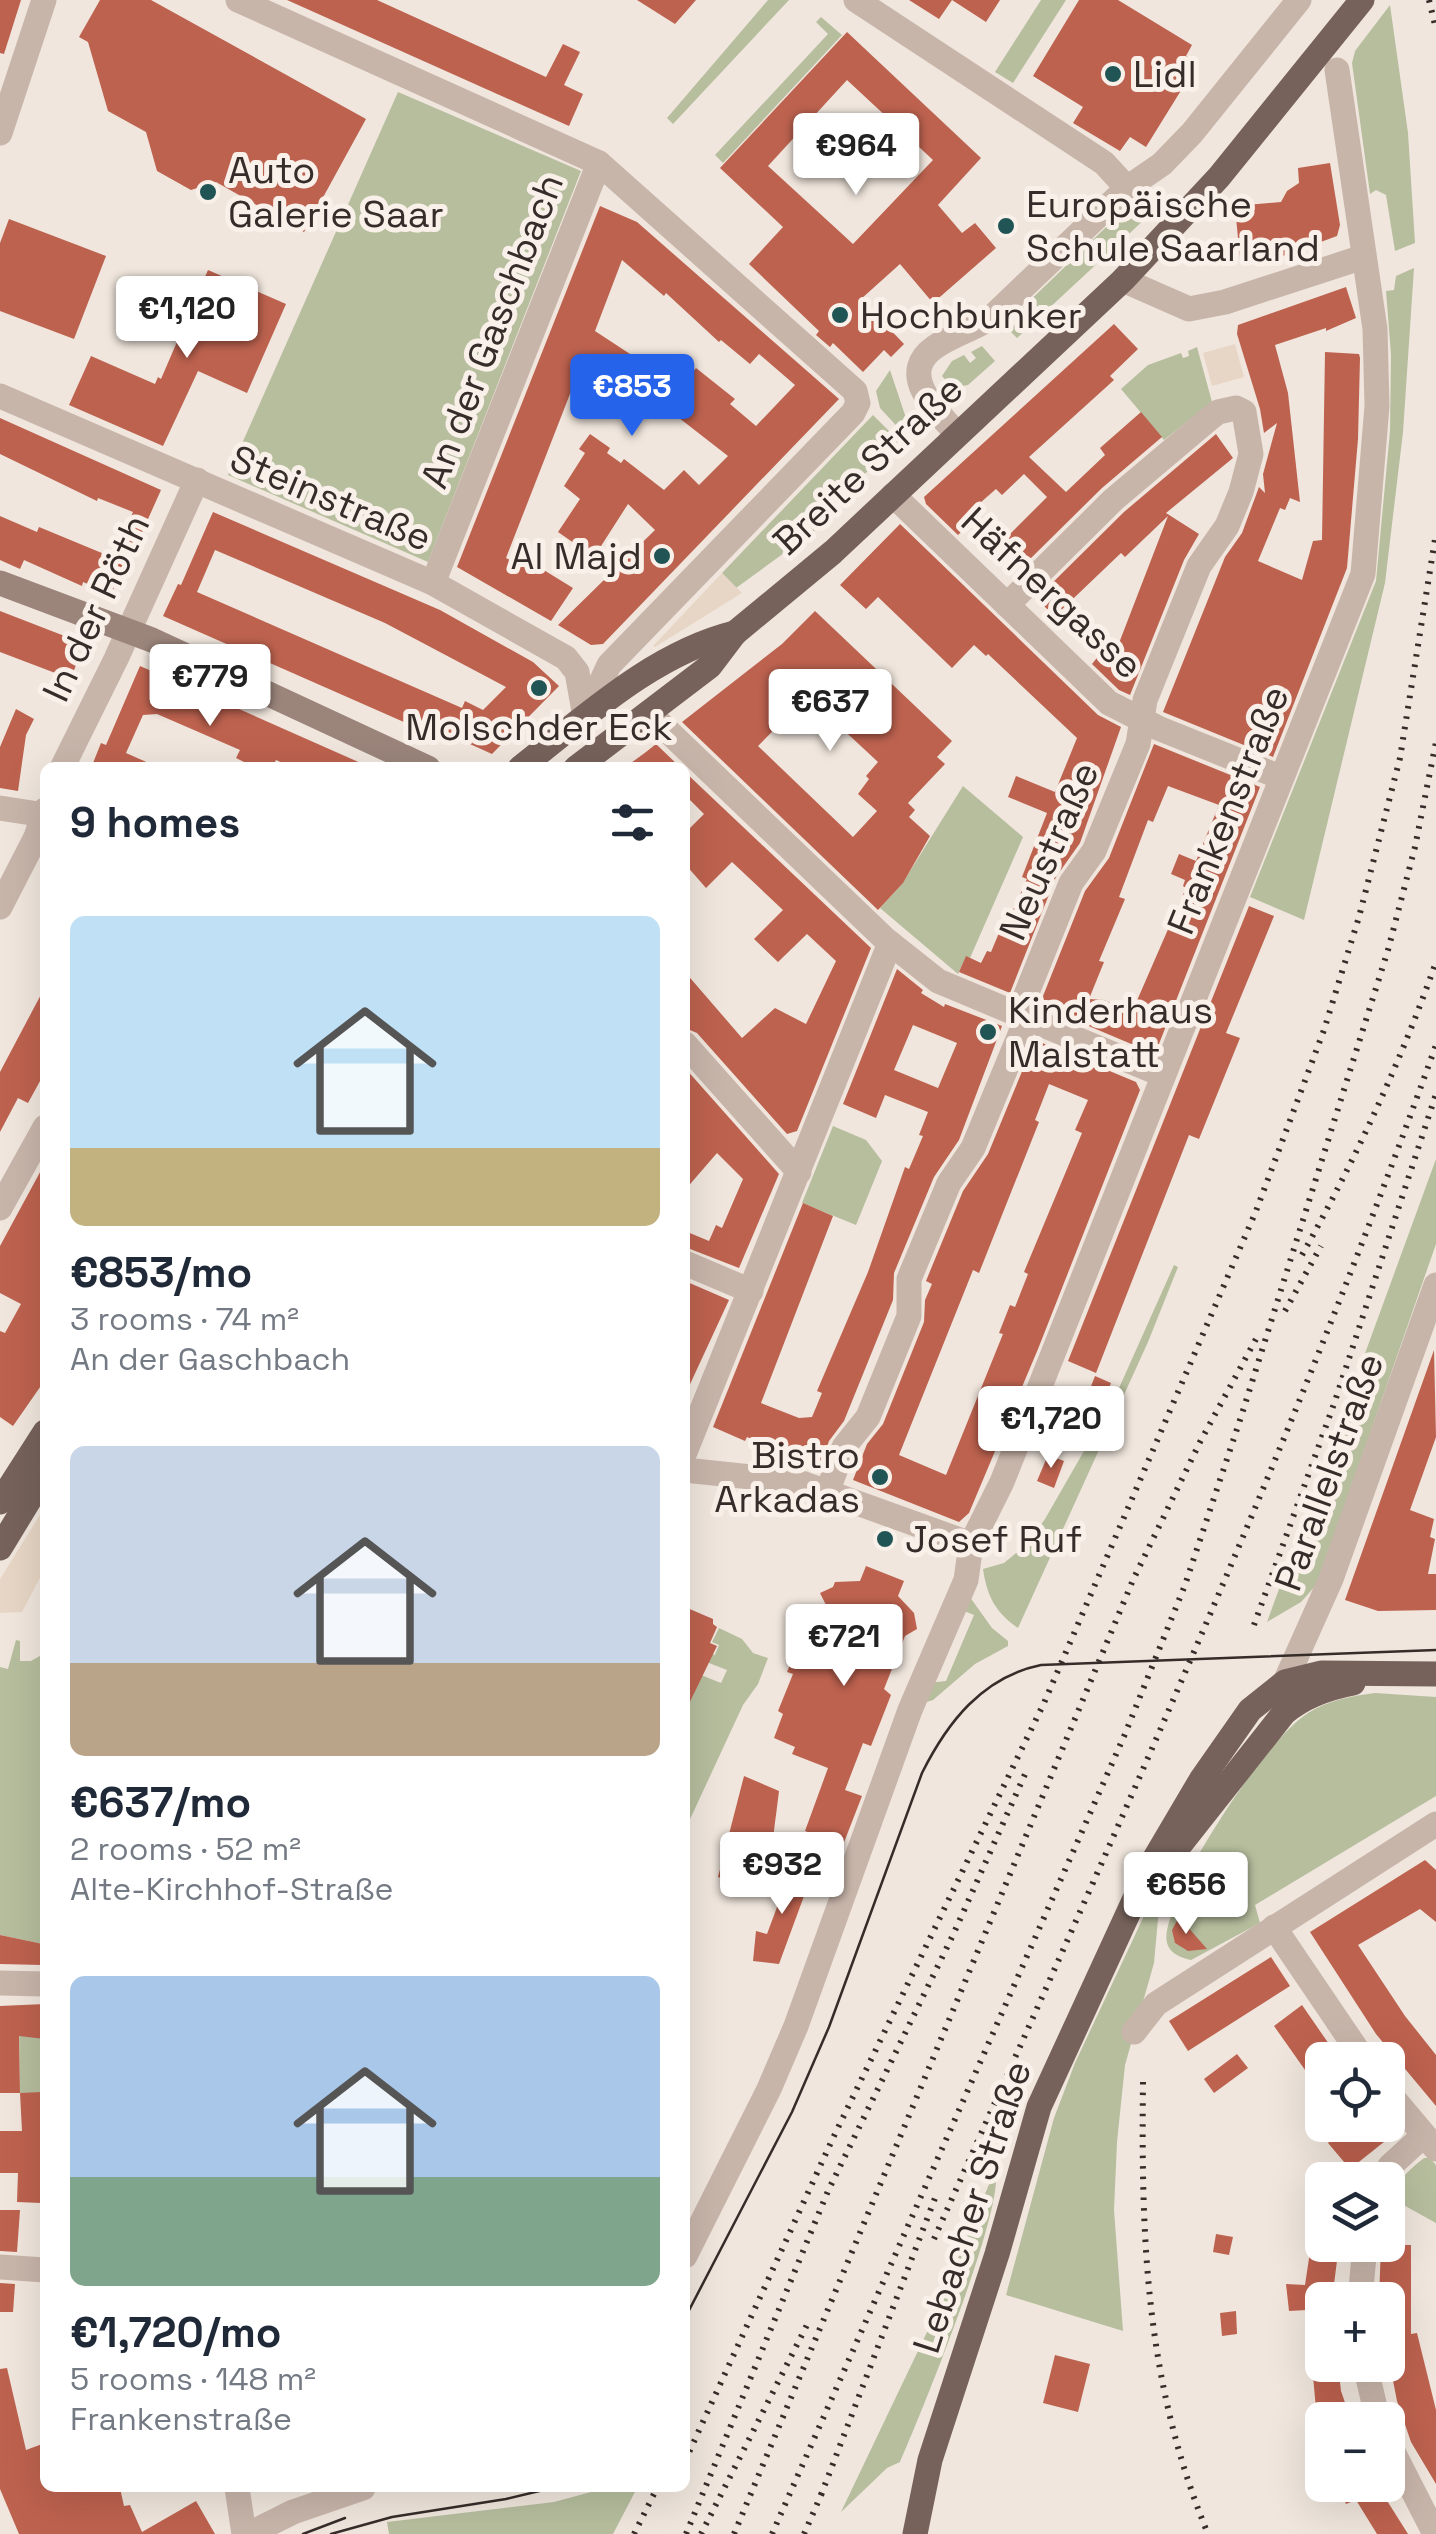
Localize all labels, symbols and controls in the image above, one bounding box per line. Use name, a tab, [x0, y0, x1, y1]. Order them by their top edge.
place label: Lidl	[1133, 50, 1197, 98]
marker: Lidl	[1102, 63, 1124, 85]
pin: €964	[797, 113, 915, 198]
text: €964	[815, 125, 897, 165]
place label: Auto Galerie Saar	[228, 146, 444, 238]
street label: An der Gaschbach	[410, 167, 574, 495]
place label: Europäische Schule Saarland	[1026, 180, 1320, 272]
marker: Auto Galerie Saar	[197, 181, 219, 203]
marker: Europäische Schule Saarland	[995, 215, 1017, 237]
pin: €1,120	[106, 276, 268, 361]
text: €1,120	[138, 288, 236, 328]
place label: Hochbunker	[860, 291, 1082, 339]
marker: Hochbunker	[829, 304, 851, 326]
pin: €853	[573, 354, 691, 439]
street label: Breite Straße	[763, 365, 973, 565]
text: €853	[592, 366, 672, 406]
street label: Steinstraße	[223, 434, 439, 562]
street label: Häfnergasse	[951, 497, 1153, 689]
street label: In der Röth	[32, 507, 160, 709]
place label: Al Majd	[510, 532, 642, 580]
marker: Al Majd	[651, 545, 673, 567]
pin: €779	[151, 644, 269, 729]
text: €779	[172, 656, 248, 696]
pin: €637	[771, 669, 889, 754]
marker: Molschder Eck	[528, 677, 550, 699]
street label: Frankenstraße	[1156, 679, 1300, 941]
text: €637	[791, 681, 869, 721]
place label: Molschder Eck	[405, 703, 673, 751]
street label: Neustraße	[988, 754, 1110, 948]
icon: filters	[605, 795, 660, 850]
text: 9 homes	[70, 796, 240, 849]
icon: home	[275, 981, 455, 1161]
place label: Kinderhaus Malstatt	[1008, 986, 1213, 1078]
marker: Kinderhaus Malstatt	[977, 1021, 999, 1043]
text: €853/mo	[70, 1246, 252, 1299]
text: 3 rooms · 74 m²	[70, 1299, 299, 1339]
text: An der Gaschbach	[70, 1339, 350, 1379]
street label: Parallelstraße	[1264, 1347, 1394, 1597]
pin: €1,720	[970, 1386, 1132, 1471]
text: €1,720	[1000, 1398, 1102, 1438]
place label: Bistro Arkadas	[714, 1431, 860, 1523]
marker: Bistro Arkadas	[869, 1466, 891, 1488]
icon: home	[275, 1511, 455, 1691]
place label: Josef Ruf	[905, 1515, 1082, 1563]
marker: Josef Ruf	[874, 1528, 896, 1550]
pin: €721	[785, 1604, 903, 1689]
text: €721	[808, 1616, 880, 1656]
text: €637/mo	[70, 1776, 251, 1829]
text: 2 rooms · 52 m²	[70, 1829, 301, 1869]
pin: €932	[723, 1832, 841, 1917]
text: €932	[742, 1844, 822, 1884]
pin: €656	[1127, 1852, 1245, 1937]
text: €656	[1146, 1864, 1226, 1904]
text: Alte-Kirchhof-Straße	[70, 1869, 393, 1909]
icon: home	[275, 2041, 455, 2221]
map controls	[1305, 2042, 1405, 2502]
button: locate	[1305, 2042, 1405, 2142]
street label: Lebacher Straße	[902, 2055, 1042, 2359]
button: layers	[1305, 2162, 1405, 2262]
button: +	[1305, 2282, 1405, 2382]
text: €1,720/mo	[70, 2306, 282, 2359]
text: 5 rooms · 148 m²	[70, 2359, 316, 2399]
text: Frankenstraße	[70, 2399, 292, 2439]
button: −	[1305, 2402, 1405, 2502]

